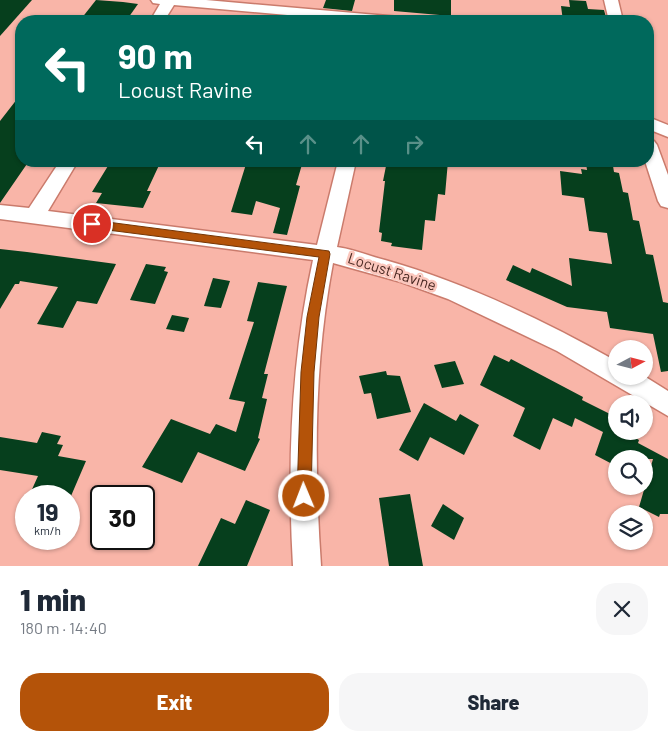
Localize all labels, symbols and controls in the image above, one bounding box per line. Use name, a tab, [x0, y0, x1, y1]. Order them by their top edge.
text: 90 m	[118, 34, 193, 76]
icon: left	[35, 35, 100, 100]
text: Locust Ravine	[118, 76, 253, 102]
icon: left	[241, 130, 269, 158]
icon: ahead	[294, 130, 322, 158]
icon: ahead	[347, 130, 375, 158]
icon: right	[400, 130, 428, 158]
pin	[71, 203, 113, 245]
icon: arrive	[78, 210, 106, 238]
street label: Locust Ravine	[346, 248, 439, 294]
north arrow	[608, 340, 652, 385]
map controls	[608, 340, 653, 550]
button: sound	[608, 395, 653, 440]
button: search	[608, 450, 653, 495]
position arrow	[277, 469, 329, 521]
speed limit sign: 30	[90, 485, 155, 550]
text: 19	[36, 496, 59, 526]
button: layers	[608, 505, 653, 550]
text: km/h	[34, 523, 61, 537]
text: 1 min	[20, 581, 86, 617]
button: close	[596, 583, 648, 635]
text: 180 m · 14:40	[20, 618, 107, 637]
button: Exit	[20, 673, 329, 731]
button: Share	[339, 673, 648, 731]

